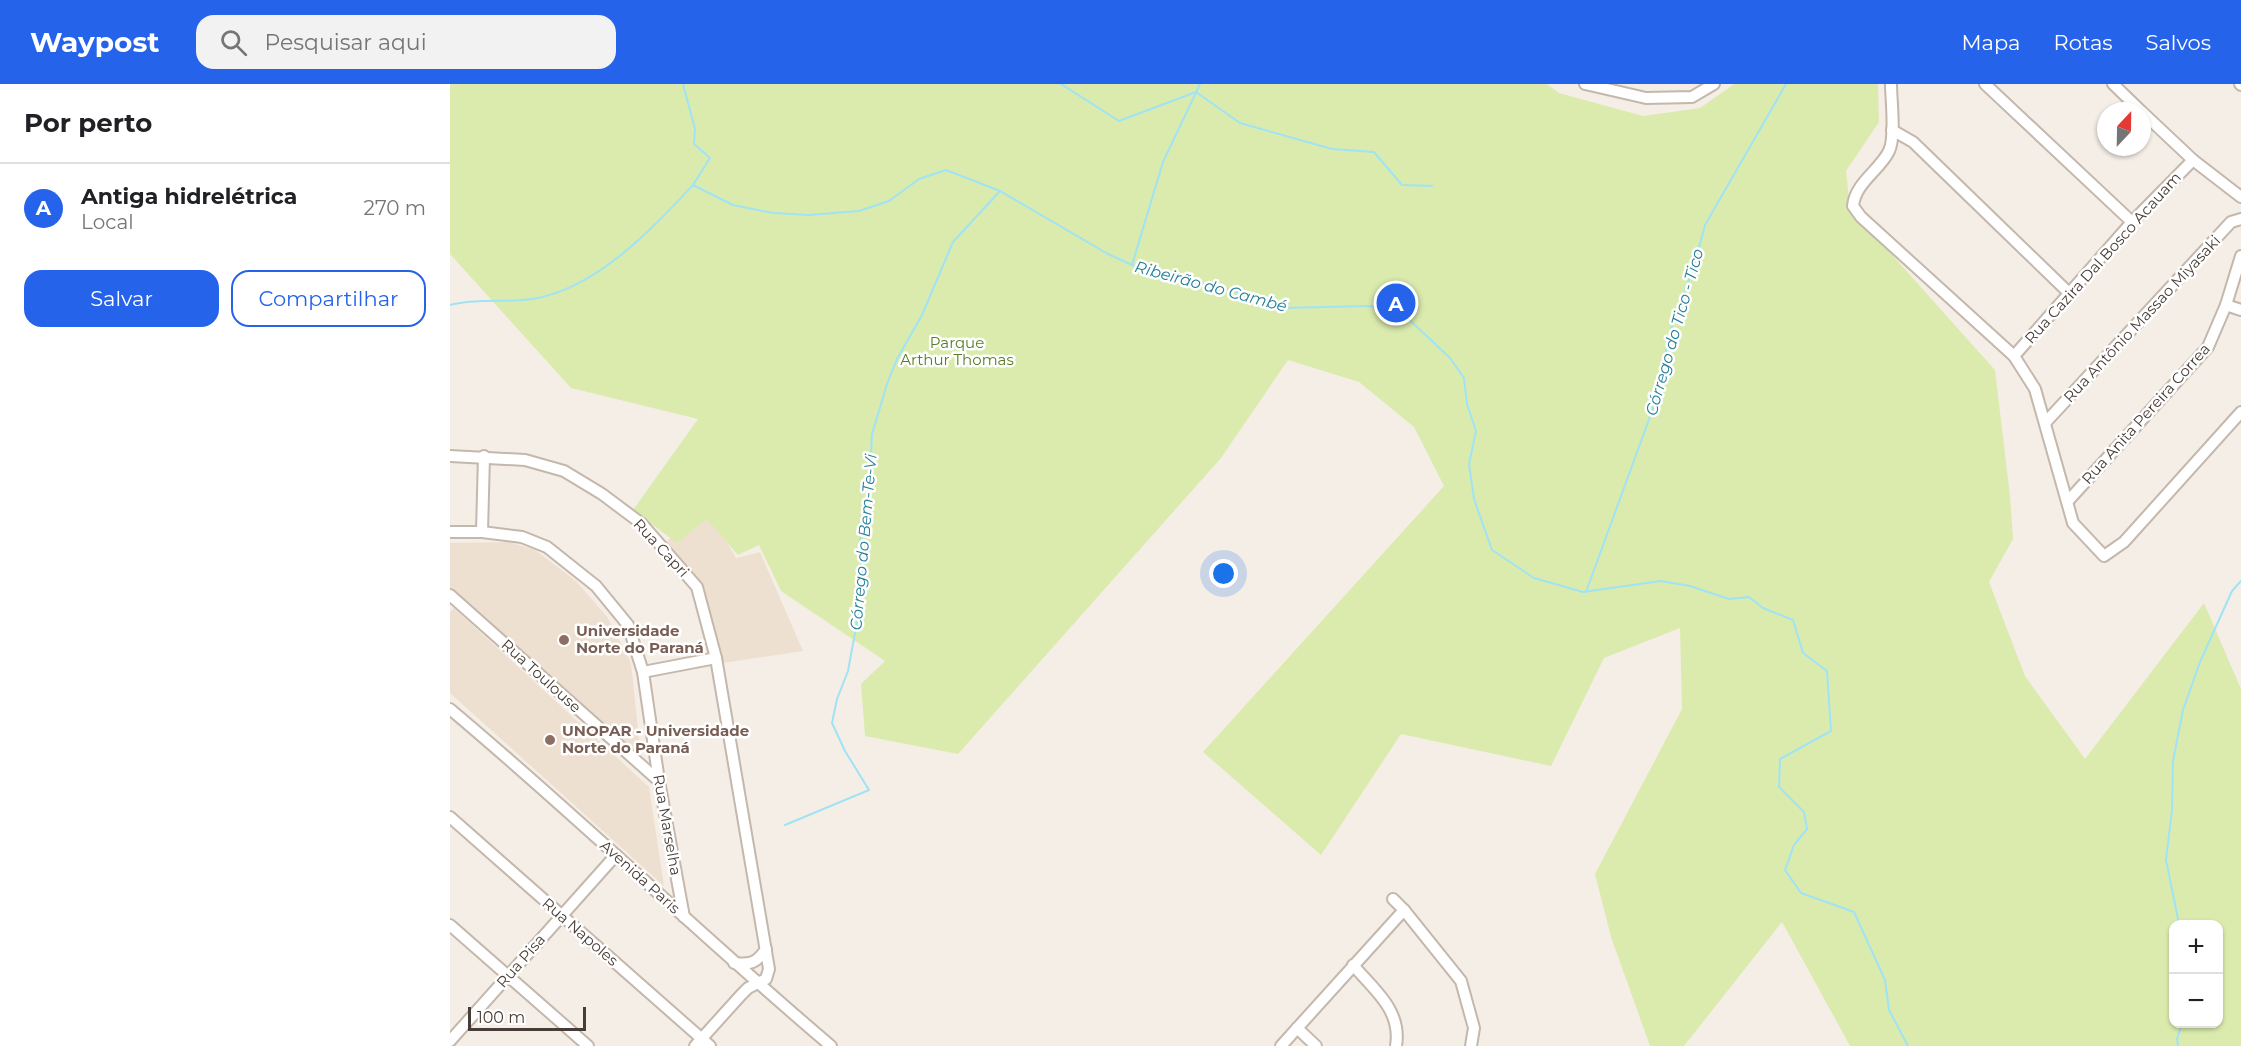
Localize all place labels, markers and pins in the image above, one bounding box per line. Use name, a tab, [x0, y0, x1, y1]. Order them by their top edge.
pin: A	[1376, 280, 1416, 326]
place label: Universidade Norte do Paraná	[576, 621, 704, 657]
marker: Universidade Norte do Paraná	[557, 633, 571, 647]
place label: UNOPAR - Universidade Norte do Paraná	[562, 721, 749, 757]
marker: UNOPAR - Universidade Norte do Paraná	[543, 733, 557, 747]

